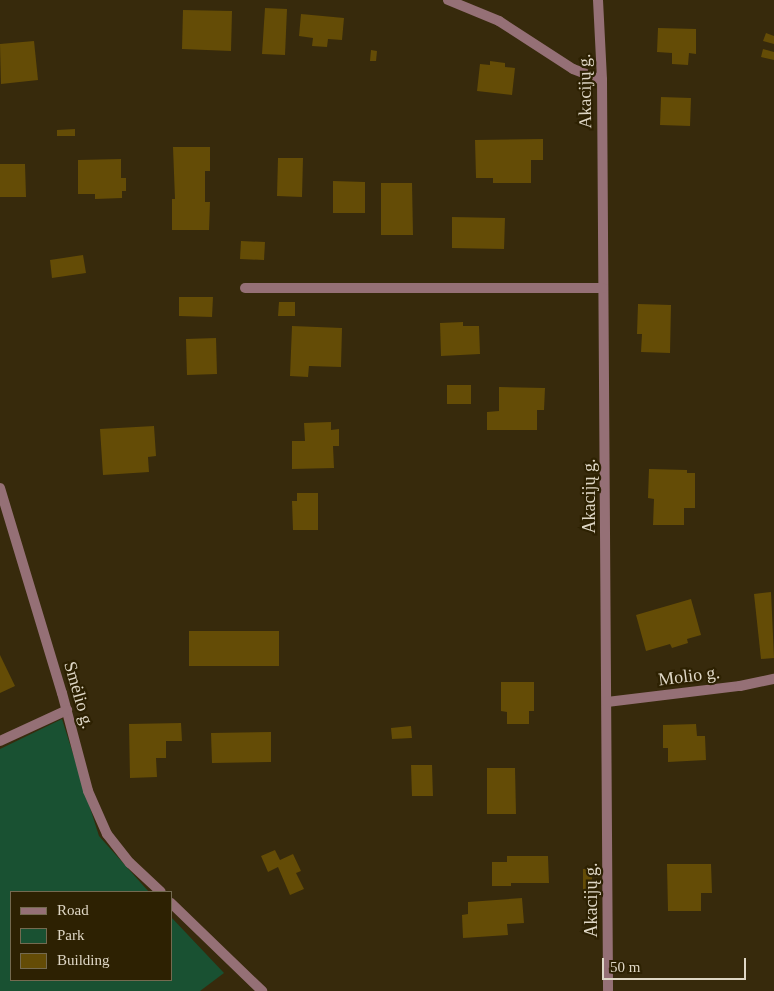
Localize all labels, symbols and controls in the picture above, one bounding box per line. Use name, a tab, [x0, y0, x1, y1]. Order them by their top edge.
street label: Akacijų g.	[574, 53, 596, 129]
street label: Akacijų g.	[578, 459, 600, 533]
street label: Smėlio g.	[59, 659, 99, 731]
street label: Molio g.	[657, 662, 721, 690]
street label: Akacijų g.	[580, 863, 602, 937]
legend	[10, 891, 172, 981]
text: Road	[57, 902, 89, 918]
text: Park	[57, 927, 85, 943]
scale bar	[604, 948, 748, 980]
text: Building	[57, 952, 110, 968]
text: 50 m	[610, 959, 640, 975]

